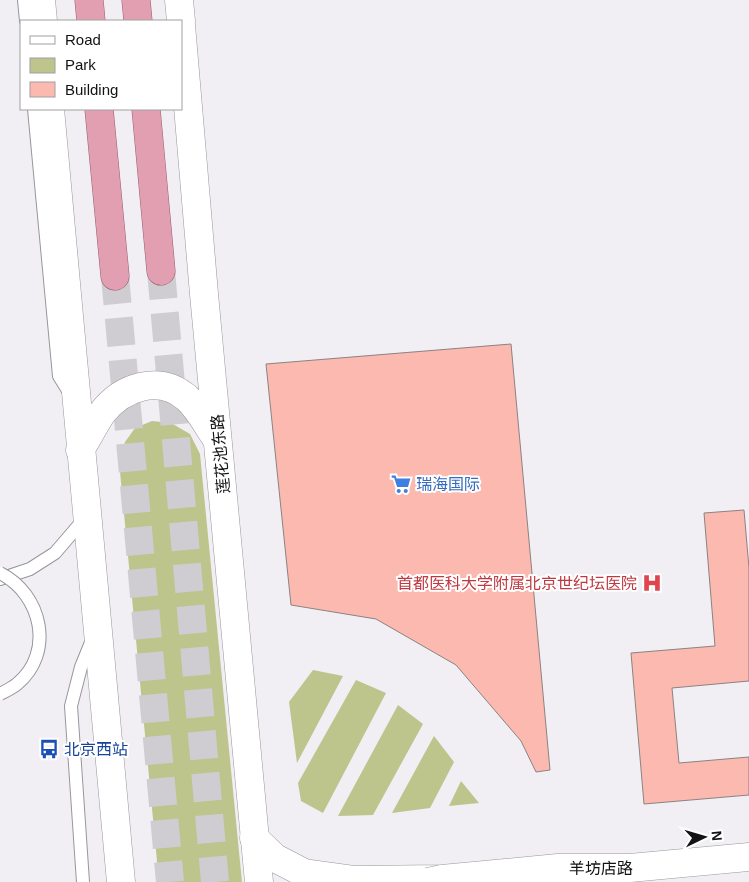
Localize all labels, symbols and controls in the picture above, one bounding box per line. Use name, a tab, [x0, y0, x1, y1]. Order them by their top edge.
legend	[20, 20, 182, 110]
text: Road	[65, 31, 101, 48]
text: Park	[65, 56, 96, 73]
text: Building	[65, 81, 118, 98]
street label: 莲花池东路	[209, 413, 232, 495]
supermarket icon: 瑞海国际	[390, 473, 412, 495]
place label: 瑞海国际	[416, 476, 480, 493]
hospital icon: 首都医科大学附属北京世纪坛医院	[641, 572, 663, 594]
place label: 首都医科大学附属北京世纪坛医院	[397, 575, 637, 592]
bus stop icon: 北京西站	[38, 738, 60, 760]
place label: 北京西站	[64, 741, 128, 758]
north arrow	[679, 812, 729, 862]
text: N	[709, 830, 725, 842]
street label: 羊坊店路	[569, 860, 633, 877]

